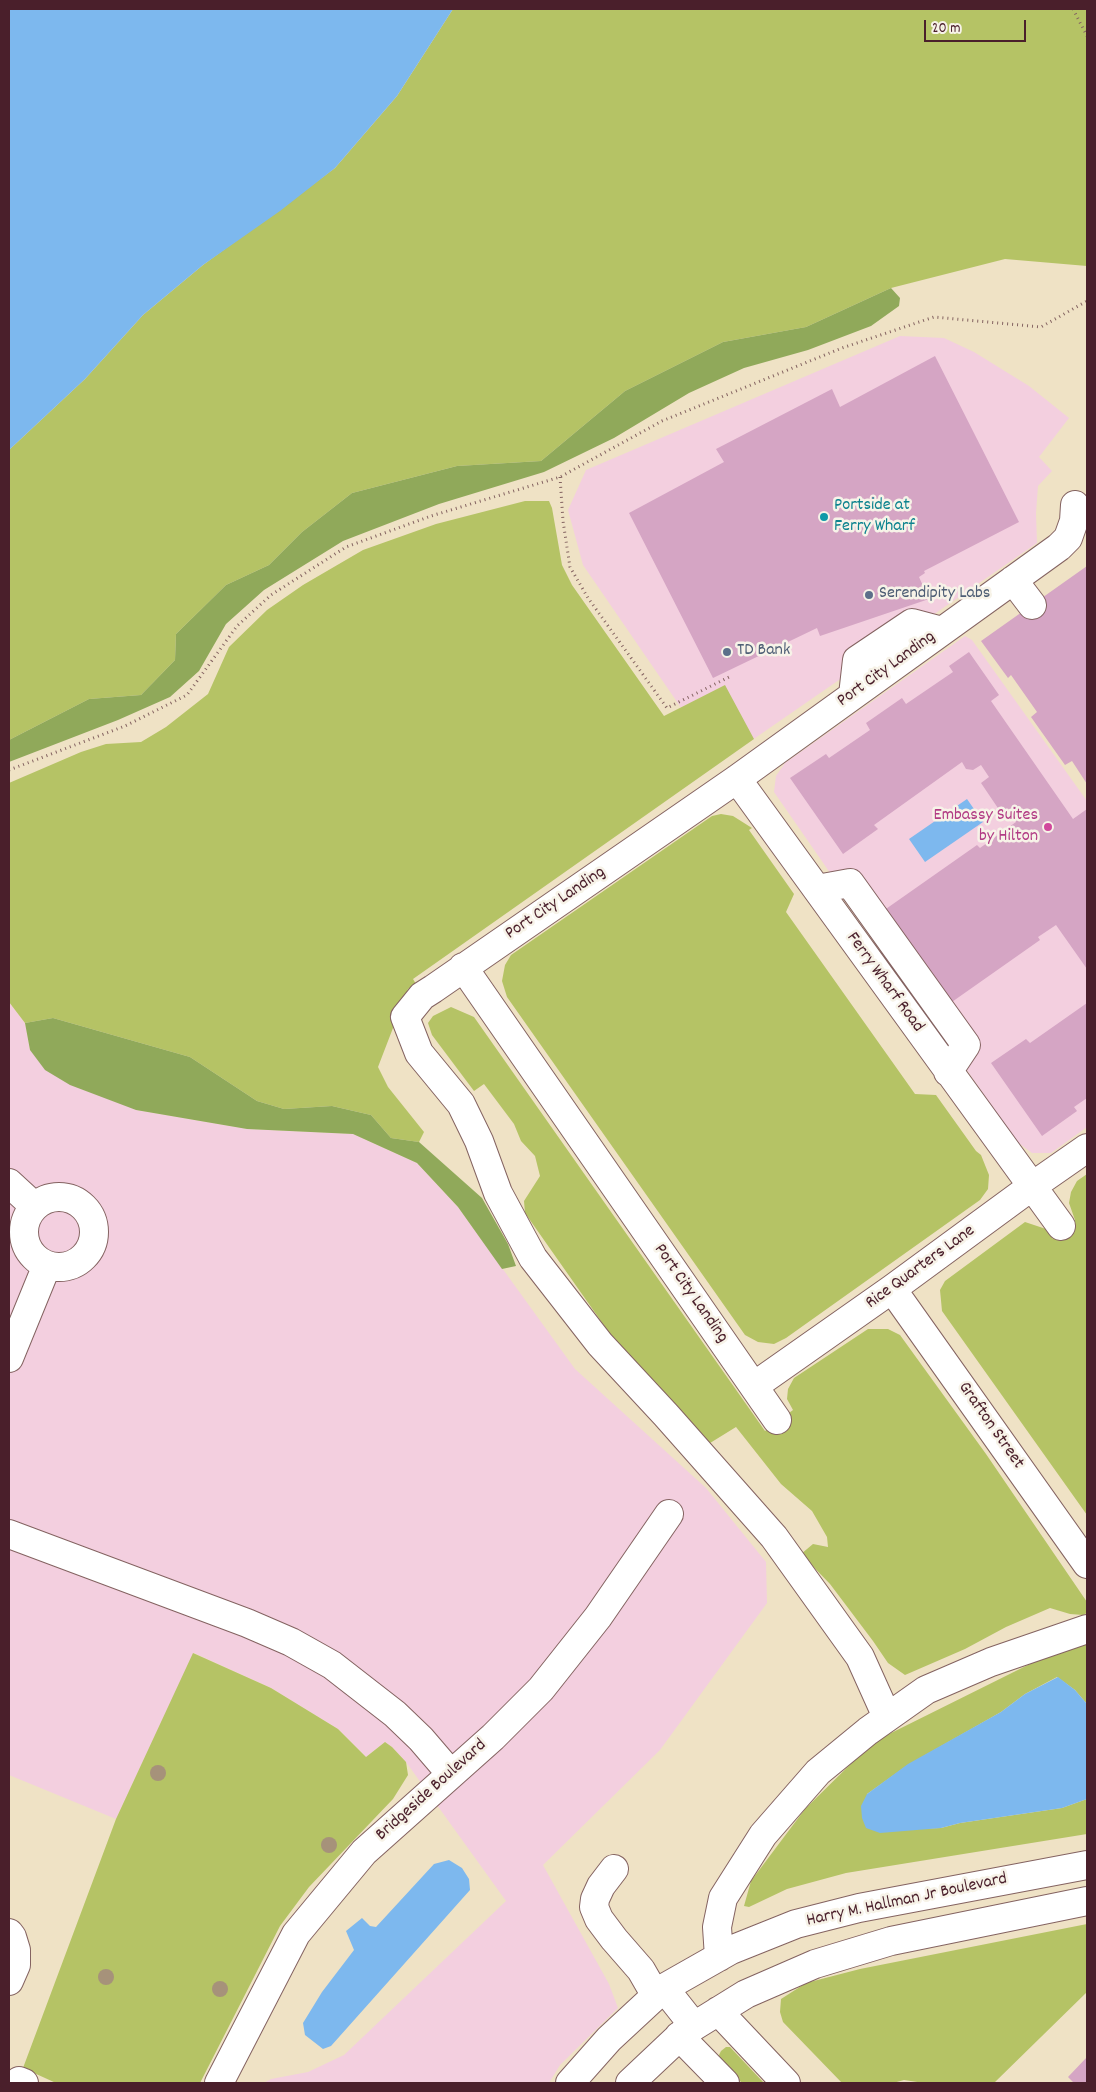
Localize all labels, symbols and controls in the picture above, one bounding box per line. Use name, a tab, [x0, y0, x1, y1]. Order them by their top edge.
scale bar	[926, 10, 1028, 42]
text: 20 m	[932, 18, 960, 40]
place label: Portside at Ferry Wharf	[834, 496, 915, 538]
marker: Portside at Ferry Wharf	[818, 511, 830, 523]
place label: Serendipity Labs	[879, 584, 990, 606]
marker: Serendipity Labs	[863, 589, 875, 601]
street label: Port City Landing	[834, 627, 940, 713]
place label: TD Bank	[737, 641, 790, 663]
marker: TD Bank	[721, 646, 733, 658]
place label: Embassy Suites by Hilton	[934, 806, 1038, 849]
marker: Embassy Suites by Hilton	[1042, 821, 1054, 833]
street label: Port City Landing	[502, 863, 610, 945]
street label: Ferry Wharf Road	[840, 929, 928, 1037]
street label: Rice Quarters Lane	[862, 1221, 980, 1315]
street label: Port City Landing	[648, 1240, 732, 1348]
street label: Grafton Street	[952, 1378, 1028, 1474]
street label: Bridgeside Boulevard	[372, 1736, 492, 1846]
street label: Harry M. Hallman Jr Boulevard	[805, 1869, 1009, 1933]

